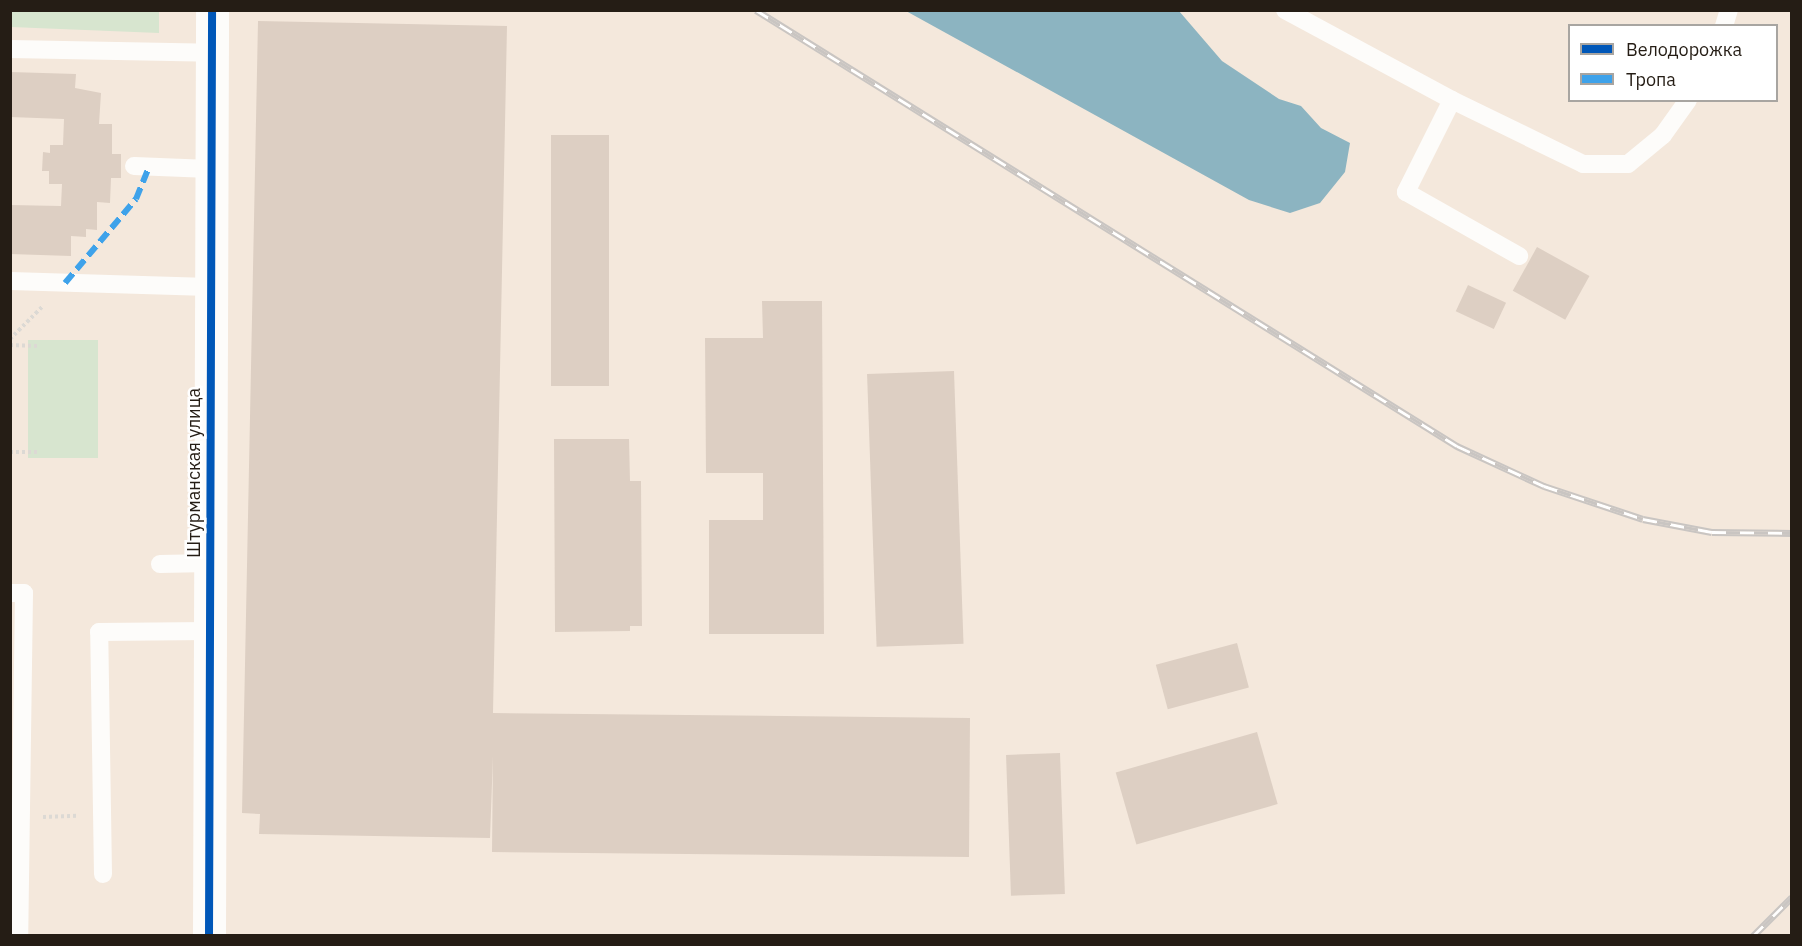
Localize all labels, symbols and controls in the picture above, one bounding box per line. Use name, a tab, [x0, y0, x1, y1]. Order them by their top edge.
legend	[1568, 24, 1778, 102]
text: Велодорожка	[1626, 38, 1742, 61]
text: Тропа	[1626, 68, 1676, 91]
street label: Штурманская улица	[183, 388, 205, 558]

